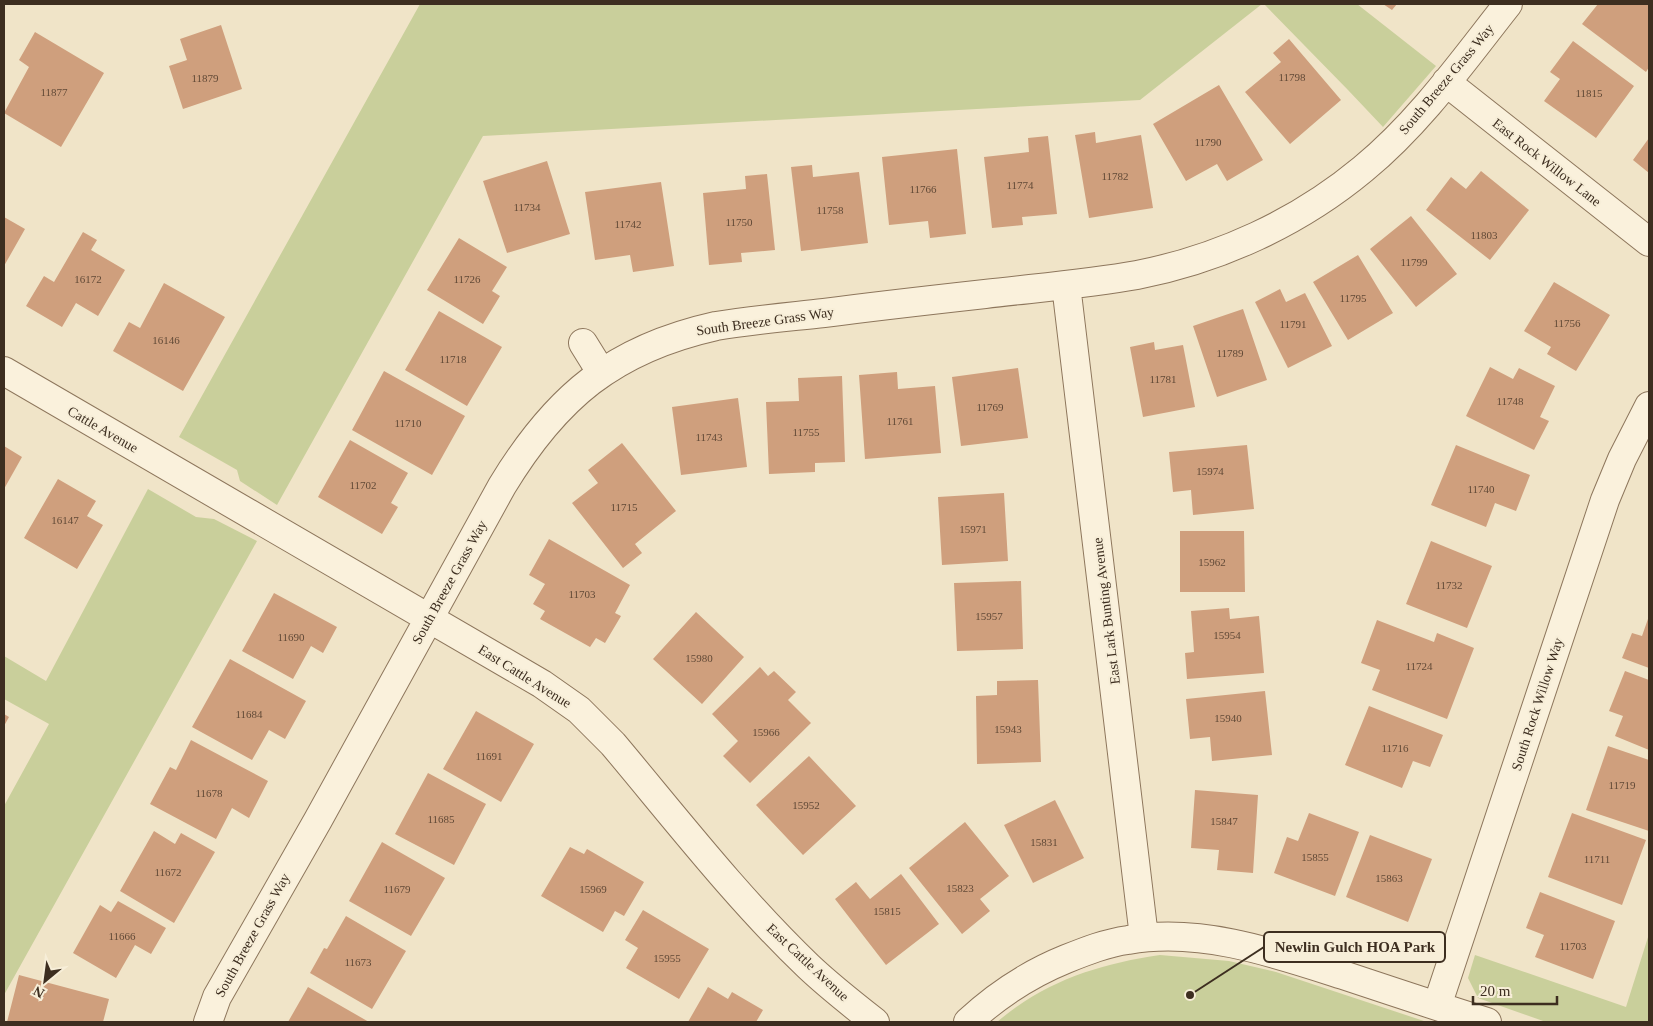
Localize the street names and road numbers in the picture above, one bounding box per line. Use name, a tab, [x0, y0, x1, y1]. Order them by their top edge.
street label: South Breeze Grass Way	[1396, 21, 1497, 137]
street label: East Rock Willow Lane	[1490, 115, 1604, 209]
street label: South Breeze Grass Way	[695, 304, 835, 339]
street label: Cattle Avenue	[65, 403, 141, 456]
street label: South Breeze Grass Way	[409, 518, 490, 647]
street label: East Lark Bunting Avenue	[1090, 537, 1123, 685]
street label: South Rock Willow Way	[1509, 636, 1566, 773]
street label: East Cattle Avenue	[476, 642, 574, 711]
street label: South Breeze Grass Way	[212, 871, 293, 1000]
street label: East Cattle Avenue	[764, 921, 852, 1004]

